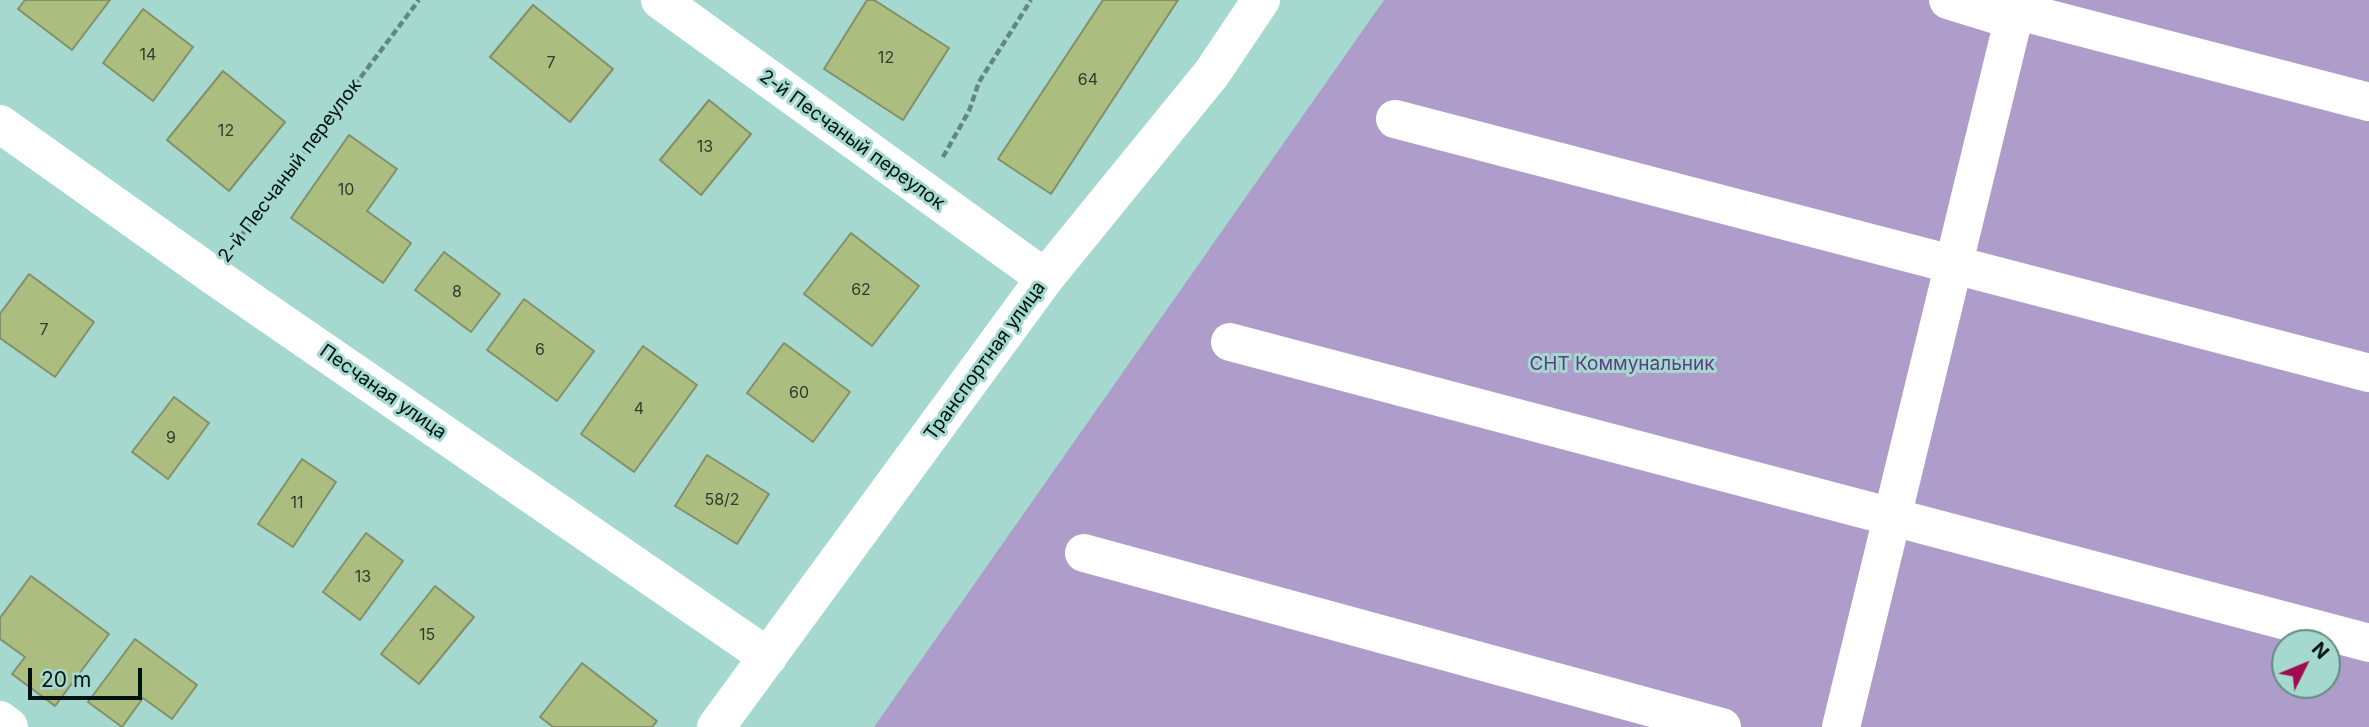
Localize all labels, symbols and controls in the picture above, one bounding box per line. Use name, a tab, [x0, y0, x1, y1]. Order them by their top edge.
house number: 14	[140, 45, 156, 65]
house number: 12	[878, 48, 894, 68]
house number: 7	[546, 53, 556, 73]
street label: 2-й Песчаный переулок	[755, 65, 949, 215]
house number: 64	[1078, 70, 1098, 90]
street label: 2-й Песчаный переулок	[214, 75, 366, 267]
house number: 12	[218, 121, 234, 141]
house number: 13	[697, 137, 713, 157]
house number: 10	[338, 180, 354, 200]
street label: Транспортная улица	[920, 277, 1050, 445]
house number: 62	[851, 280, 871, 300]
house number: 8	[452, 282, 462, 302]
house number: 7	[39, 320, 49, 340]
street label: Песчаная улица	[315, 340, 451, 444]
house number: 6	[535, 340, 545, 360]
park label: СНТ Коммунальник	[1529, 353, 1715, 375]
house number: 60	[789, 383, 809, 403]
house number: 4	[634, 399, 644, 419]
house number: 9	[166, 428, 176, 448]
house number: 58/2	[704, 490, 740, 510]
house number: 11	[290, 493, 304, 513]
house number: 13	[355, 567, 371, 587]
house number: 15	[419, 625, 435, 645]
north arrow	[2271, 629, 2341, 699]
text: N	[2307, 638, 2334, 664]
scale bar	[32, 654, 145, 698]
text: 20 m	[41, 667, 91, 692]

